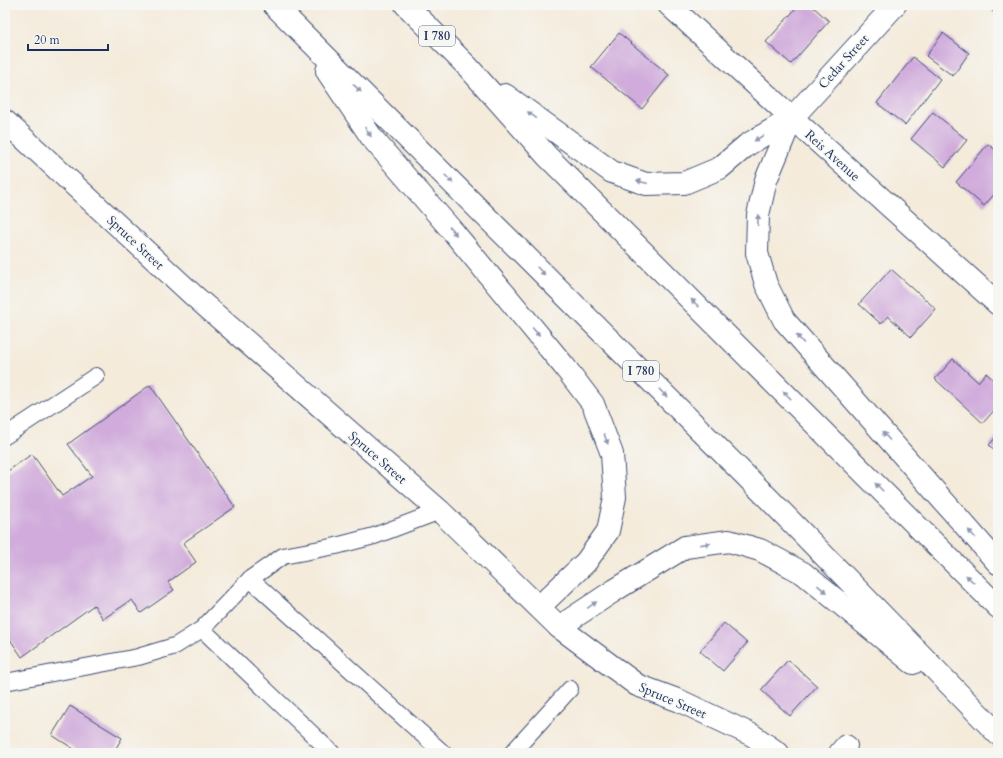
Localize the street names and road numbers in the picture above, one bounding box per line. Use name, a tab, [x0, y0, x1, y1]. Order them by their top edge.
road number: I 780	[419, 26, 455, 46]
street label: Cedar Street	[814, 30, 873, 93]
street label: Reis Avenue	[801, 126, 864, 185]
street label: Spruce Street	[103, 212, 168, 274]
road number: I 780	[623, 361, 659, 381]
street label: Spruce Street	[344, 427, 410, 488]
street label: Spruce Street	[636, 679, 709, 723]

